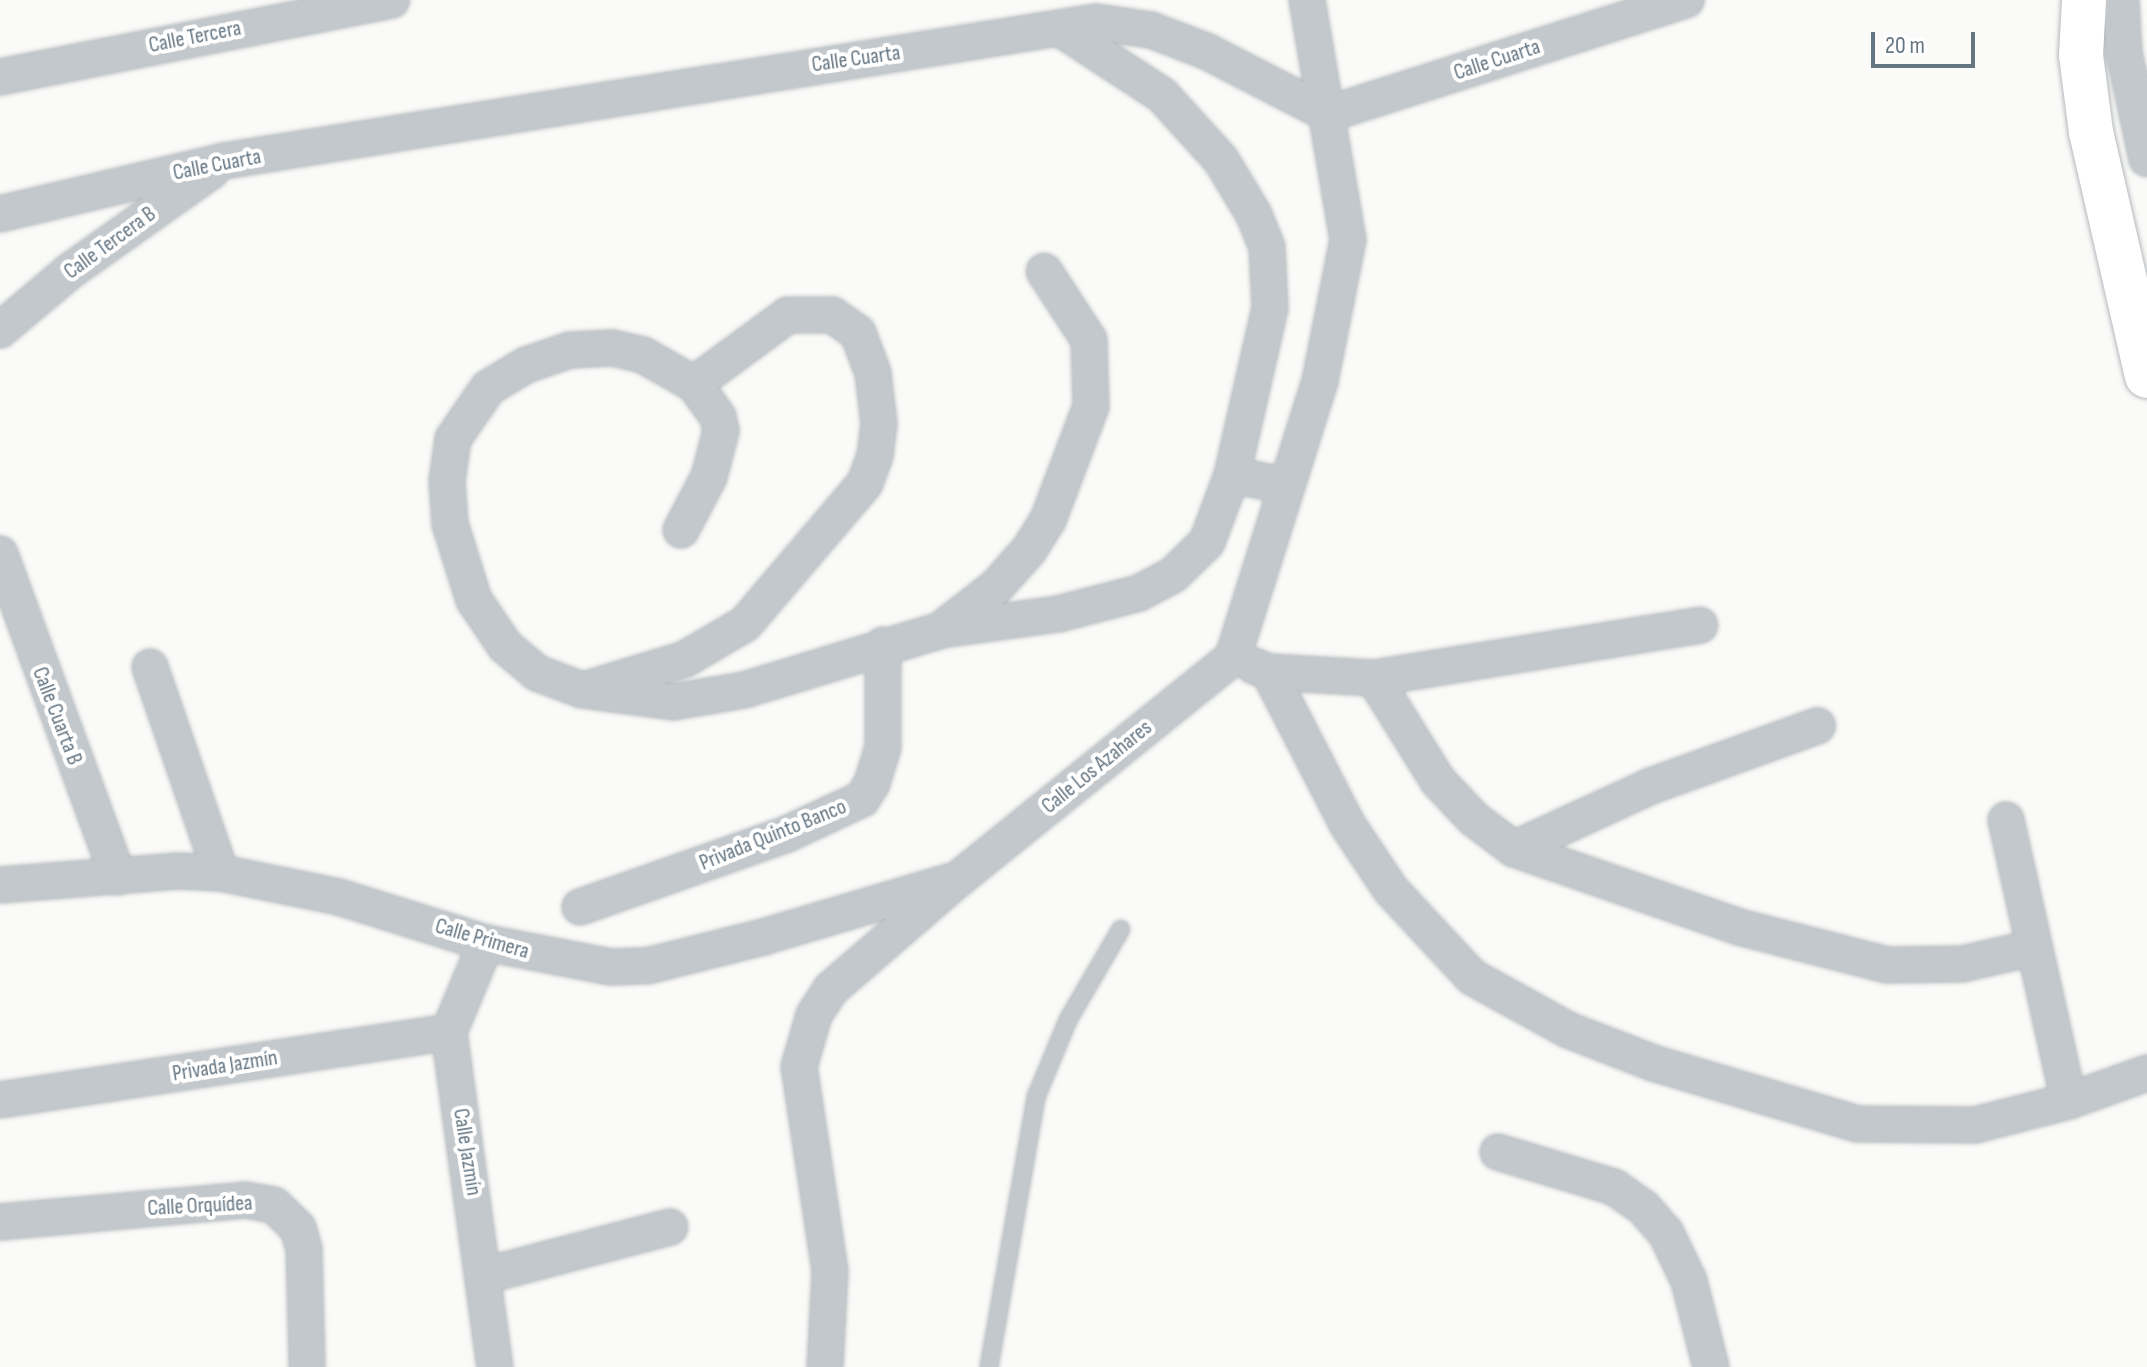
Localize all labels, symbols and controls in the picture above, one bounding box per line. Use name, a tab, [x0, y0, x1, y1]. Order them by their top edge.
street label: Calle Tercera	[147, 15, 243, 59]
scale bar	[1875, 16, 1979, 66]
text: 20 m	[1885, 31, 1925, 60]
street label: Calle Cuarta	[1451, 34, 1543, 86]
street label: Calle Cuarta	[810, 40, 902, 78]
street label: Calle Cuarta	[171, 144, 263, 186]
street label: Calle Tercera B	[59, 201, 161, 285]
street label: Calle Cuarta B	[26, 663, 88, 769]
street label: Calle Los Azahares	[1037, 714, 1157, 820]
street label: Privada Quinto Banco	[696, 794, 850, 876]
street label: Calle Primera	[432, 913, 532, 965]
street label: Privada Jazmín	[171, 1045, 279, 1087]
street label: Calle Jazmín	[447, 1107, 487, 1197]
street label: Calle Orquídea	[147, 1190, 253, 1222]

